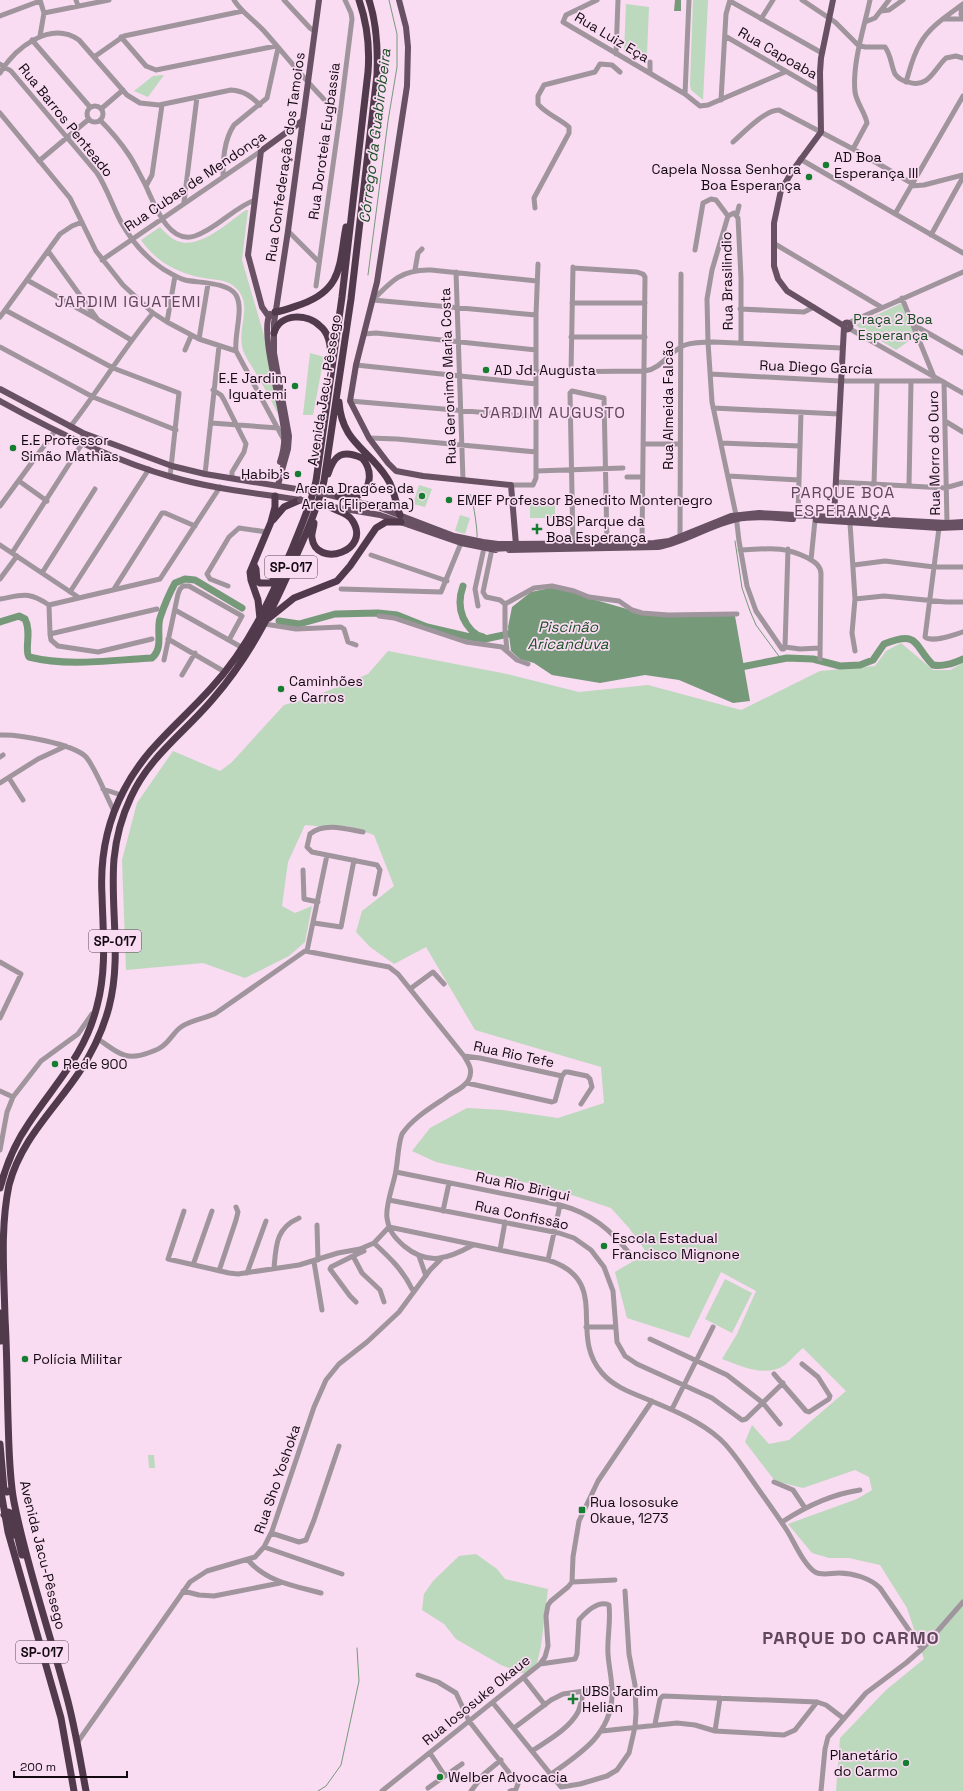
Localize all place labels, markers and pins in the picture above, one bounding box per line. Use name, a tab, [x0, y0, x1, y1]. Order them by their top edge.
place label: AD Boa Esperança III	[834, 148, 919, 182]
place label: Capela Nossa Senhora Boa Esperança	[652, 160, 801, 194]
marker: AD Boa Esperança III	[821, 160, 831, 170]
marker: Capela Nossa Senhora Boa Esperança	[804, 172, 814, 182]
place label: AD Jd. Augusta	[494, 361, 596, 379]
marker: AD Jd. Augusta	[481, 365, 491, 375]
place label: E.E Jardim Iguatemi	[219, 369, 287, 403]
marker: E.E Jardim Iguatemi	[290, 381, 300, 391]
place label: E.E Professor Simão Mathias	[21, 431, 119, 465]
marker: E.E Professor Simão Mathias	[8, 443, 18, 453]
place label: Habib's	[241, 465, 290, 483]
marker: Habib's	[293, 469, 303, 479]
place label: Arena Dragões da Areia (Fliperama)	[295, 479, 414, 513]
marker: Arena Dragões da Areia (Fliperama)	[417, 491, 427, 501]
place label: EMEF Professor Benedito Montenegro	[457, 491, 713, 509]
marker: EMEF Professor Benedito Montenegro	[444, 495, 454, 505]
place label: UBS Parque da Boa Esperança	[546, 512, 646, 546]
marker: UBS Parque da Boa Esperança	[531, 523, 543, 535]
place label: Caminhões e Carros	[289, 672, 363, 706]
marker: Caminhões e Carros	[276, 684, 286, 694]
place label: Rede 900	[63, 1055, 128, 1073]
marker: Rede 900	[50, 1059, 60, 1069]
place label: Escola Estadual Francisco Mignone	[612, 1229, 740, 1263]
marker: Escola Estadual Francisco Mignone	[599, 1241, 609, 1251]
place label: Polícia Militar	[33, 1350, 122, 1368]
marker: Polícia Militar	[20, 1354, 30, 1364]
place label: Rua Iososuke Okaue, 1273	[590, 1493, 679, 1527]
marker: Rua Iososuke Okaue, 1273	[577, 1505, 587, 1515]
place label: UBS Jardim Helian	[582, 1682, 658, 1716]
marker: UBS Jardim Helian	[567, 1693, 579, 1705]
place label: Planetário do Carmo	[830, 1746, 898, 1780]
marker: Planetário do Carmo	[901, 1758, 911, 1768]
place label: Welber Advocacia	[448, 1768, 568, 1786]
marker: Welber Advocacia	[435, 1772, 445, 1782]

